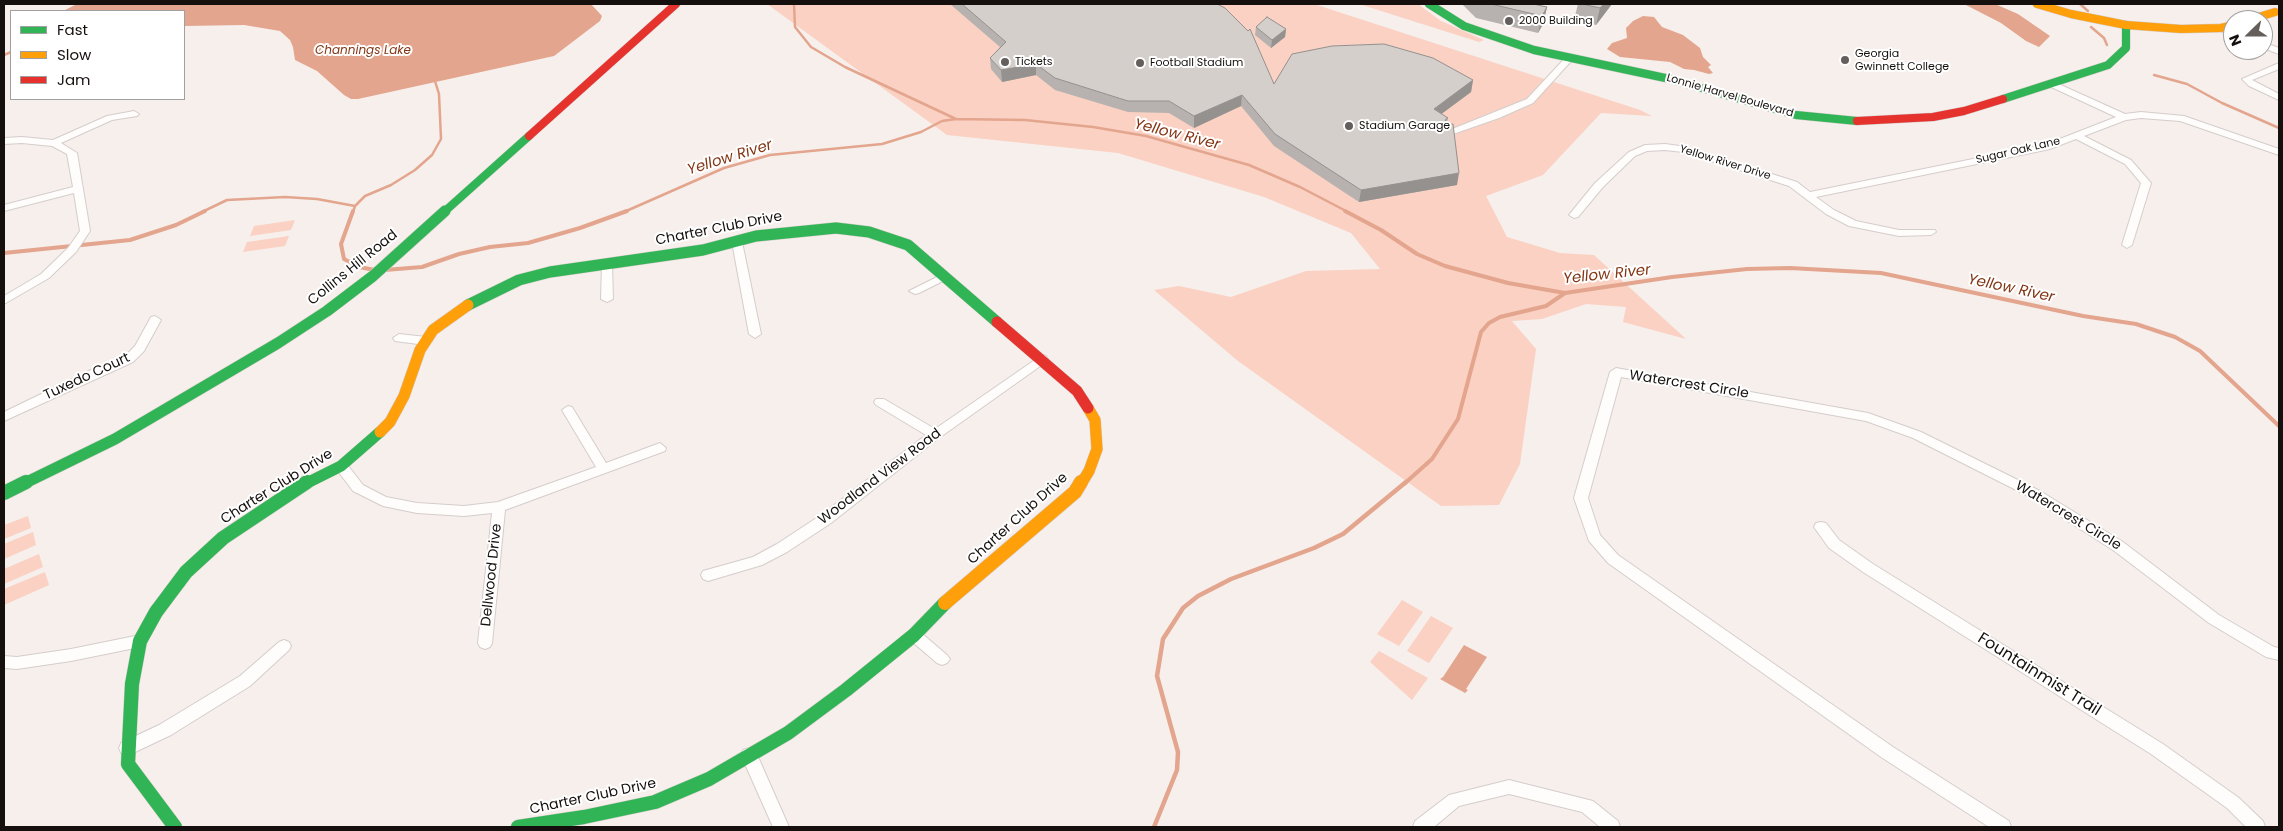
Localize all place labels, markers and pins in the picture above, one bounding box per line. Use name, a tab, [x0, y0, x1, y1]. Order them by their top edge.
place label: 2000 Building	[1519, 14, 1593, 28]
marker: 2000 Building	[1503, 15, 1515, 27]
place label: Georgia Gwinnett College	[1855, 47, 1949, 73]
marker: Georgia Gwinnett College	[1839, 54, 1851, 66]
place label: Tickets	[1015, 55, 1053, 69]
marker: Tickets	[999, 56, 1011, 68]
place label: Football Stadium	[1150, 56, 1243, 70]
marker: Football Stadium	[1134, 57, 1146, 69]
place label: Stadium Garage	[1359, 119, 1450, 133]
marker: Stadium Garage	[1343, 120, 1355, 132]

